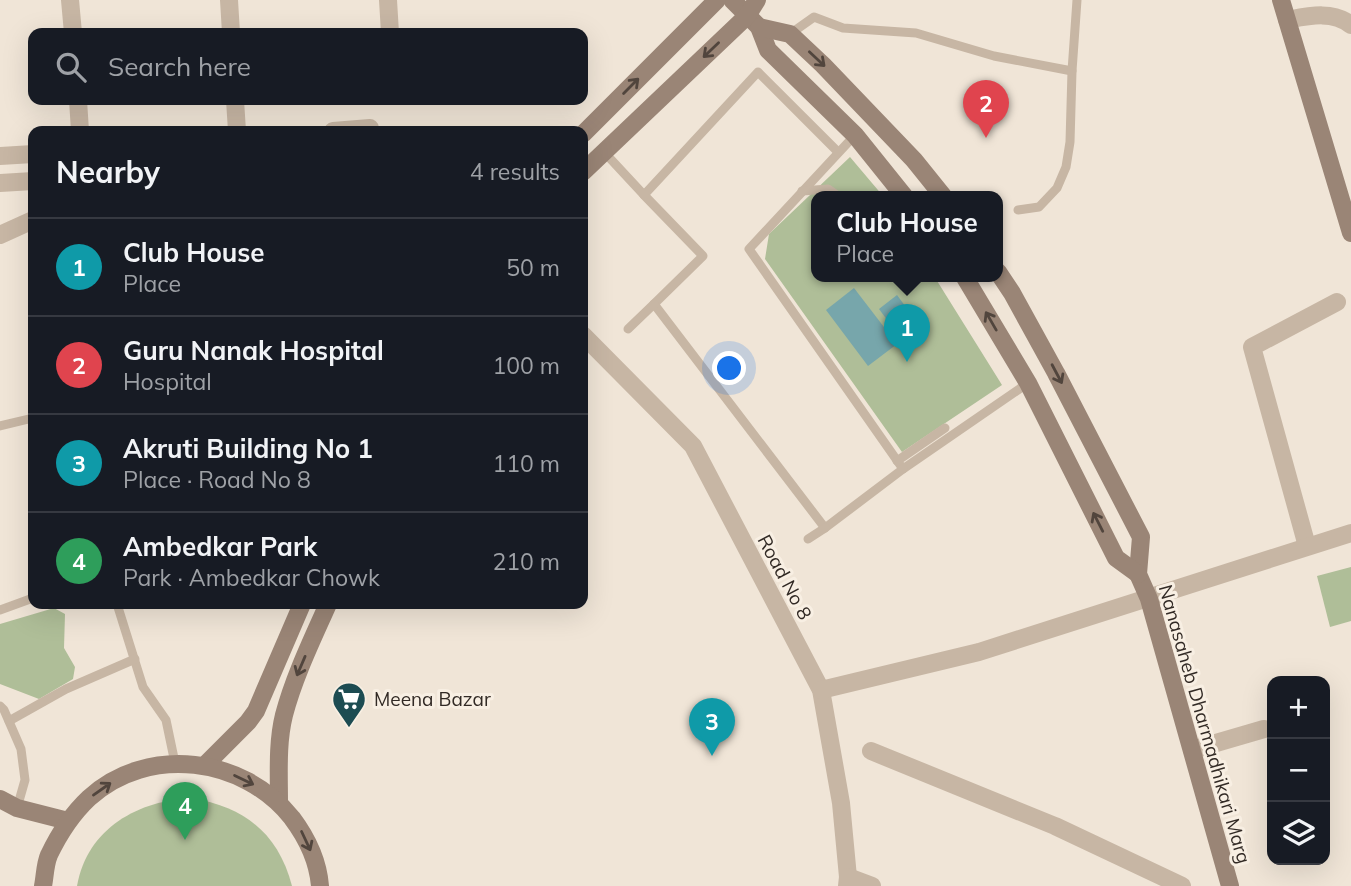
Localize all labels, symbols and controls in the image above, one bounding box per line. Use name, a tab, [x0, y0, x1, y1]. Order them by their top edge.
search box	[28, 28, 588, 105]
one-way arrow	[703, 42, 720, 59]
icon: search	[52, 48, 90, 86]
text: Search here	[108, 50, 251, 83]
one-way arrow	[808, 51, 826, 67]
one-way arrow	[622, 77, 639, 94]
pin: 2	[963, 80, 1009, 138]
text: Nearby	[56, 153, 160, 191]
text: 4 results	[470, 157, 560, 186]
popup	[811, 191, 1003, 282]
text: Club House	[836, 206, 978, 239]
text: Club House	[123, 236, 265, 269]
text: Place	[836, 239, 894, 268]
text: 1	[72, 253, 86, 282]
text: 50 m	[506, 253, 560, 282]
text: Place	[123, 269, 181, 298]
pin: 1	[884, 304, 930, 362]
one-way arrow	[984, 311, 998, 331]
text: Guru Nanak Hospital	[123, 334, 384, 367]
text: 2	[72, 351, 86, 380]
text: 100 m	[492, 351, 560, 380]
your location	[712, 351, 746, 385]
one-way arrow	[1050, 363, 1064, 384]
text: Hospital	[123, 367, 212, 396]
text: Akruti Building No 1	[123, 432, 373, 465]
text: 3	[72, 449, 86, 478]
text: 110 m	[492, 449, 560, 478]
text: Place · Road No 8	[123, 465, 311, 494]
one-way arrow	[1090, 512, 1104, 533]
text: Ambedkar Park	[123, 530, 317, 563]
street label: Road No 8	[753, 530, 817, 624]
text: 4	[72, 547, 86, 576]
text: 210 m	[492, 547, 560, 576]
text: Park · Ambedkar Chowk	[123, 563, 380, 592]
street label: Nanasaheb Dharmadhikari Marg	[1154, 582, 1256, 866]
one-way arrow	[294, 655, 307, 677]
map controls	[1267, 676, 1330, 865]
button: +	[1267, 676, 1330, 739]
supermarket icon: Meena Bazar	[330, 680, 368, 729]
place label: Meena Bazar	[374, 687, 491, 711]
pin: 3	[689, 698, 735, 756]
button: −	[1267, 739, 1330, 802]
one-way arrow	[233, 773, 254, 787]
one-way arrow	[92, 782, 111, 796]
pin: 4	[162, 782, 208, 840]
button: layers	[1267, 802, 1330, 865]
one-way arrow	[300, 830, 313, 851]

